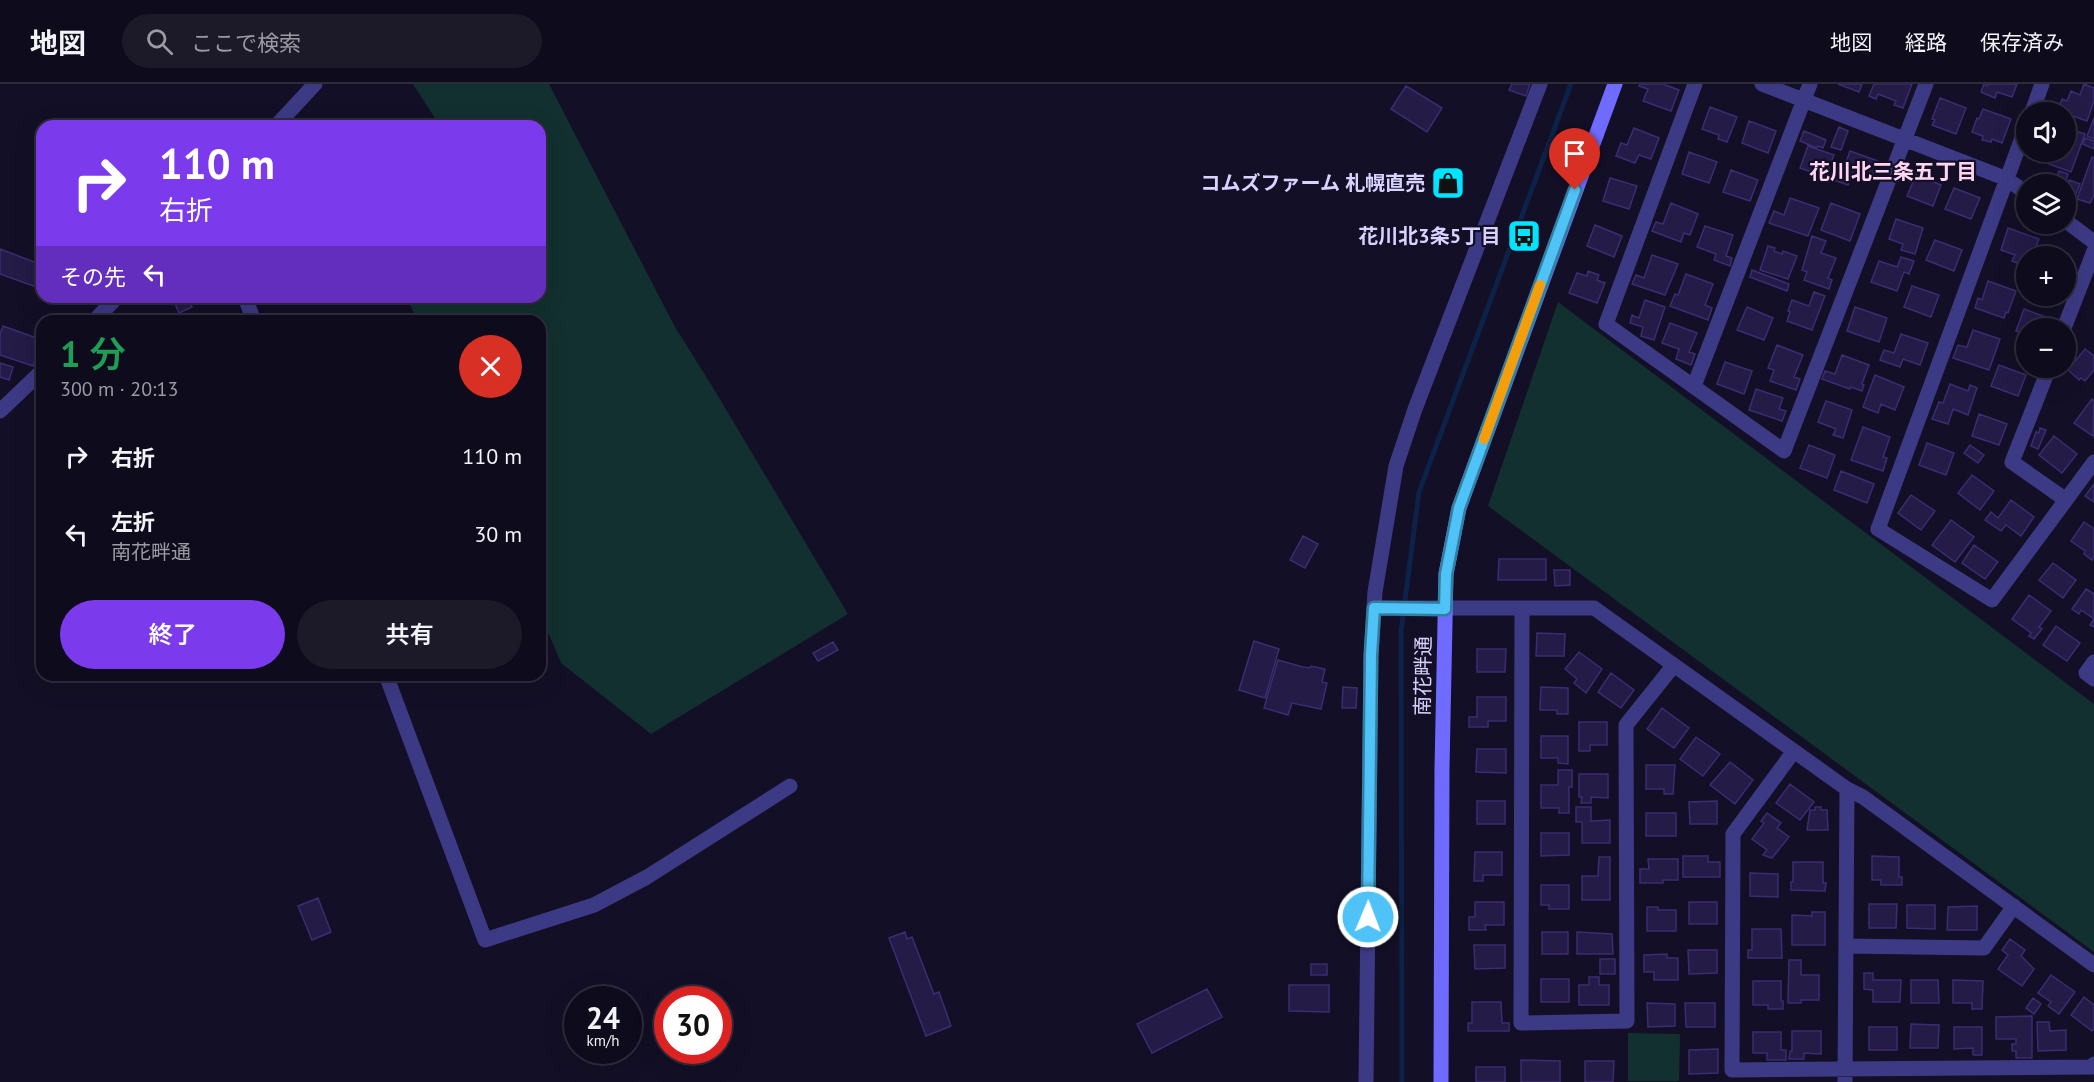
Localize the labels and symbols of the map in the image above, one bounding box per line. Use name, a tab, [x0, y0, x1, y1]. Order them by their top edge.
pin	[1549, 128, 1600, 190]
district label: 花川北三条五丁目	[1809, 158, 1977, 185]
shop icon: コムズファーム 札幌直売	[1430, 165, 1466, 201]
place label: コムズファーム 札幌直売	[1201, 170, 1425, 196]
bus stop icon: 花川北3条5丁目	[1506, 218, 1542, 254]
place label: 花川北3条5丁目	[1358, 223, 1501, 249]
street label: 南花畔通	[1409, 636, 1437, 716]
position arrow	[1336, 885, 1400, 949]
speed limit sign: 30	[654, 986, 732, 1064]

